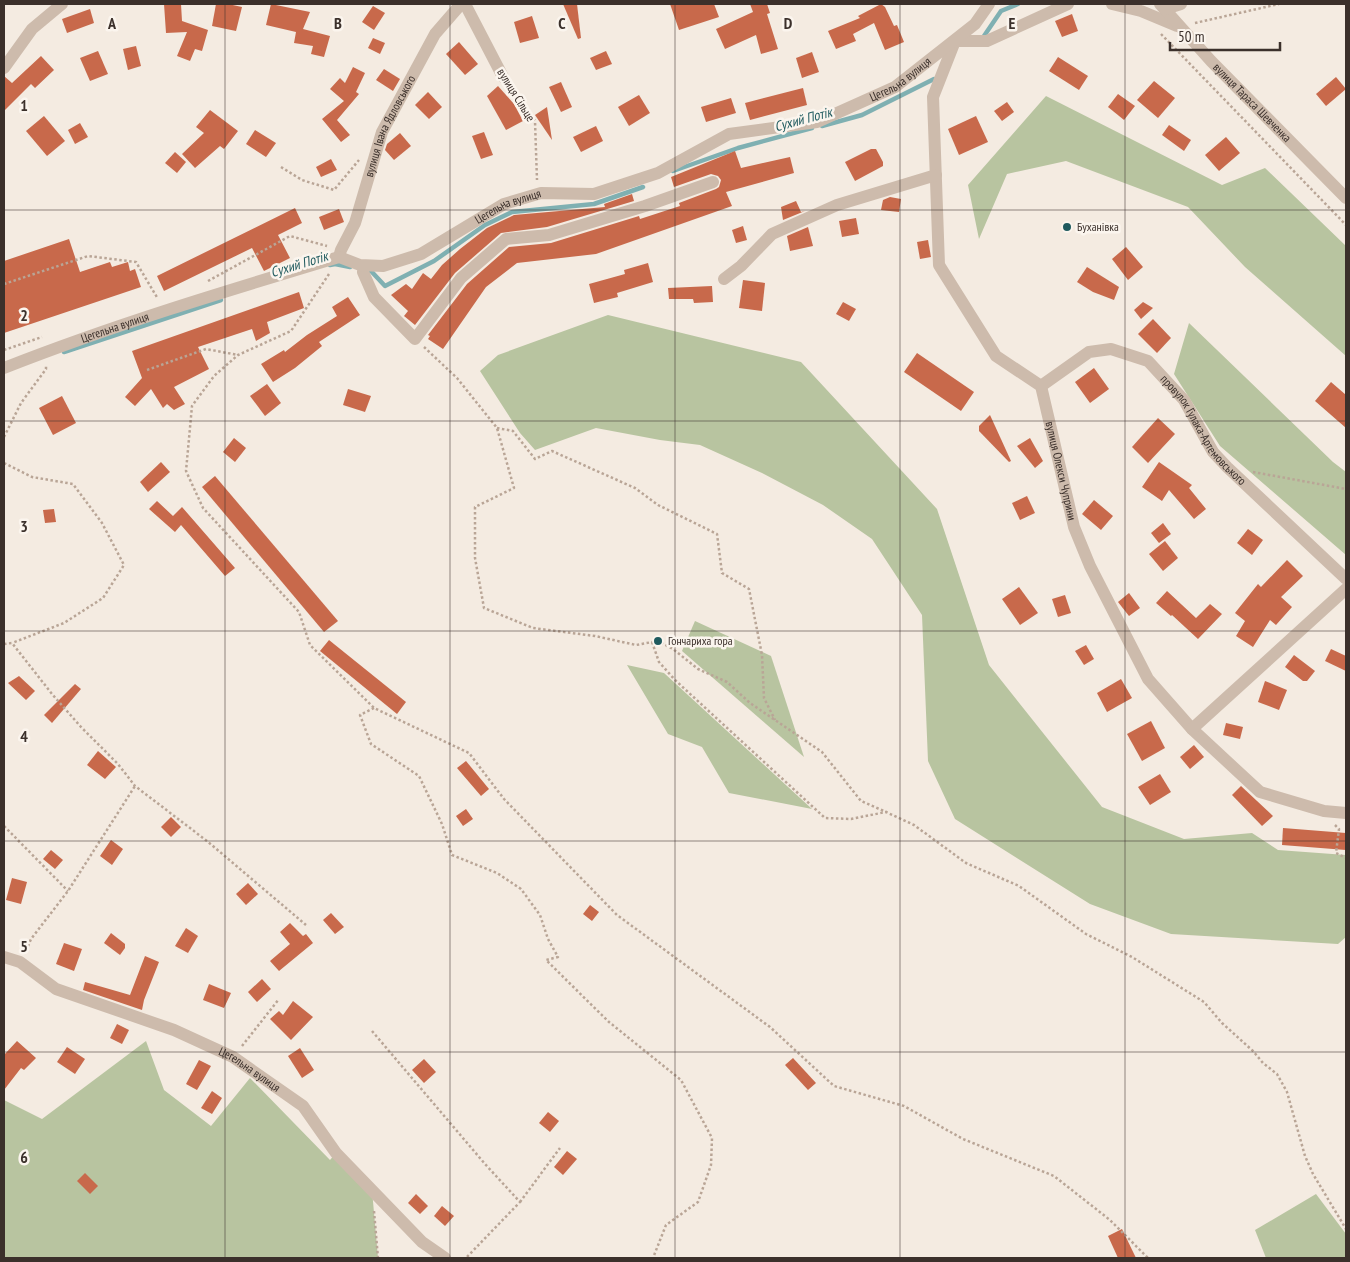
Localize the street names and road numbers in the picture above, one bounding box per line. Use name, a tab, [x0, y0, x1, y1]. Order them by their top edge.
street label: Цегельна вулиця	[867, 53, 934, 104]
street label: вулиця Тараса Шевченка	[1210, 60, 1295, 145]
street label: вулиця Сільце	[494, 65, 539, 124]
street label: вулиця Івана Ядловського	[361, 72, 418, 179]
street label: Цегельна вулиця	[472, 185, 543, 227]
street label: Цегельна вулиця	[79, 308, 151, 346]
street label: провулок Гулака-Артемовського	[1158, 371, 1249, 488]
street label: вулиця Олекси Чуприни	[1043, 420, 1080, 522]
street label: Цегельна вулиця	[216, 1043, 284, 1095]

